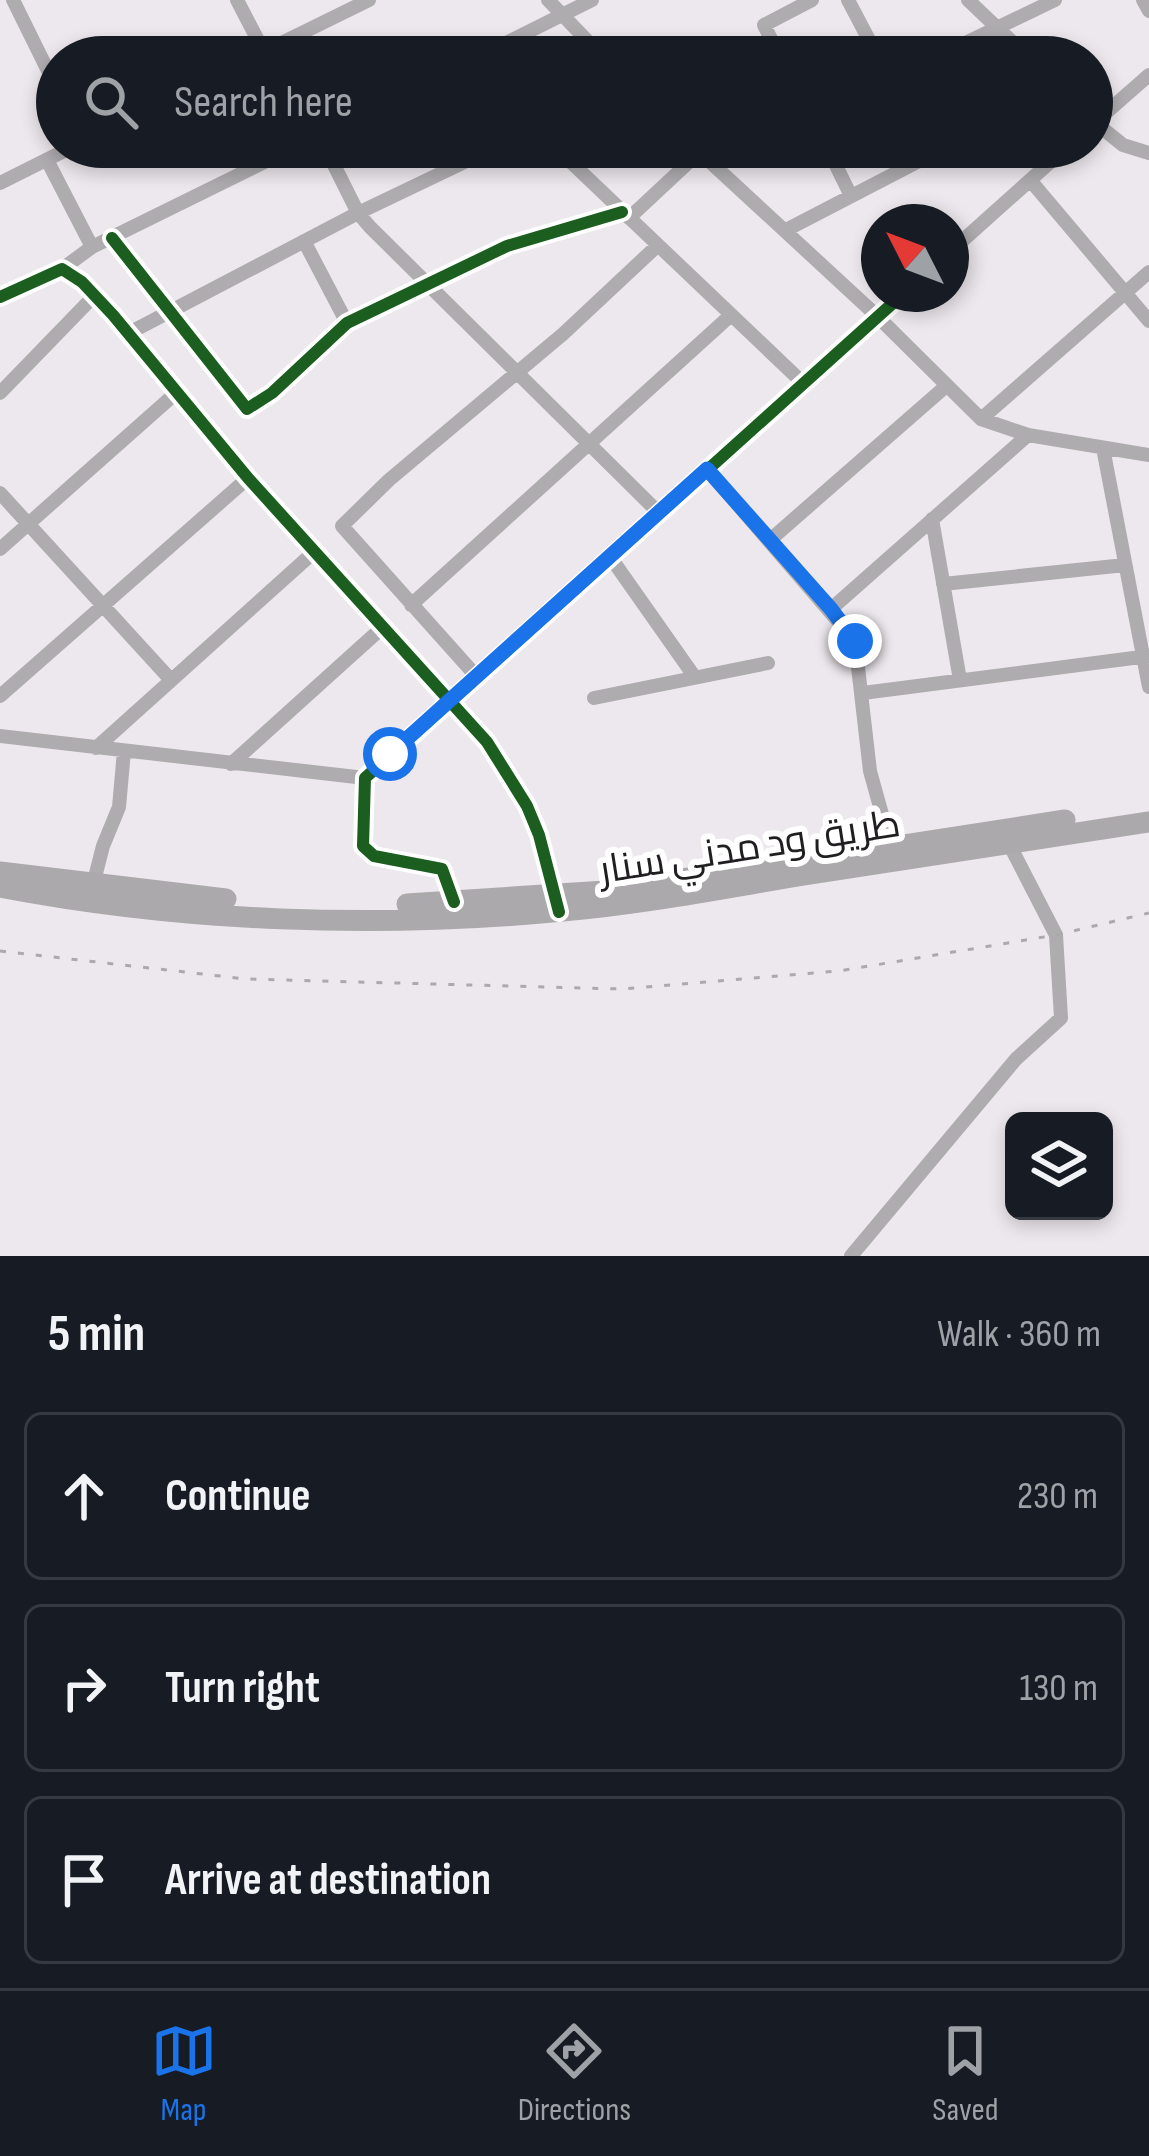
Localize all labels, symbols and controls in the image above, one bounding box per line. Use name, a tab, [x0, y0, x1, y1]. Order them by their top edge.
search box	[36, 36, 1113, 168]
icon: search	[78, 69, 144, 135]
text: Search here	[174, 75, 353, 130]
north arrow	[861, 204, 969, 312]
route end	[828, 614, 882, 668]
route start	[363, 727, 417, 781]
street label: طريق ود مدني سنار	[594, 801, 905, 900]
map controls	[1005, 1112, 1113, 1220]
button: layers	[1005, 1112, 1113, 1220]
text: 5 min	[48, 1304, 145, 1365]
text: Walk · 360 m	[937, 1311, 1101, 1358]
icon: ahead	[51, 1463, 117, 1529]
text: Continue	[165, 1469, 311, 1524]
text: 230 m	[1017, 1473, 1098, 1520]
icon: right	[51, 1655, 117, 1721]
text: Turn right	[165, 1661, 320, 1716]
text: 130 m	[1019, 1665, 1098, 1712]
icon: arrive	[51, 1847, 117, 1913]
text: Arrive at destination	[165, 1853, 491, 1908]
tab: Map	[151, 2018, 217, 2130]
tab: Directions	[518, 2018, 631, 2130]
tab: Saved	[932, 2018, 998, 2130]

